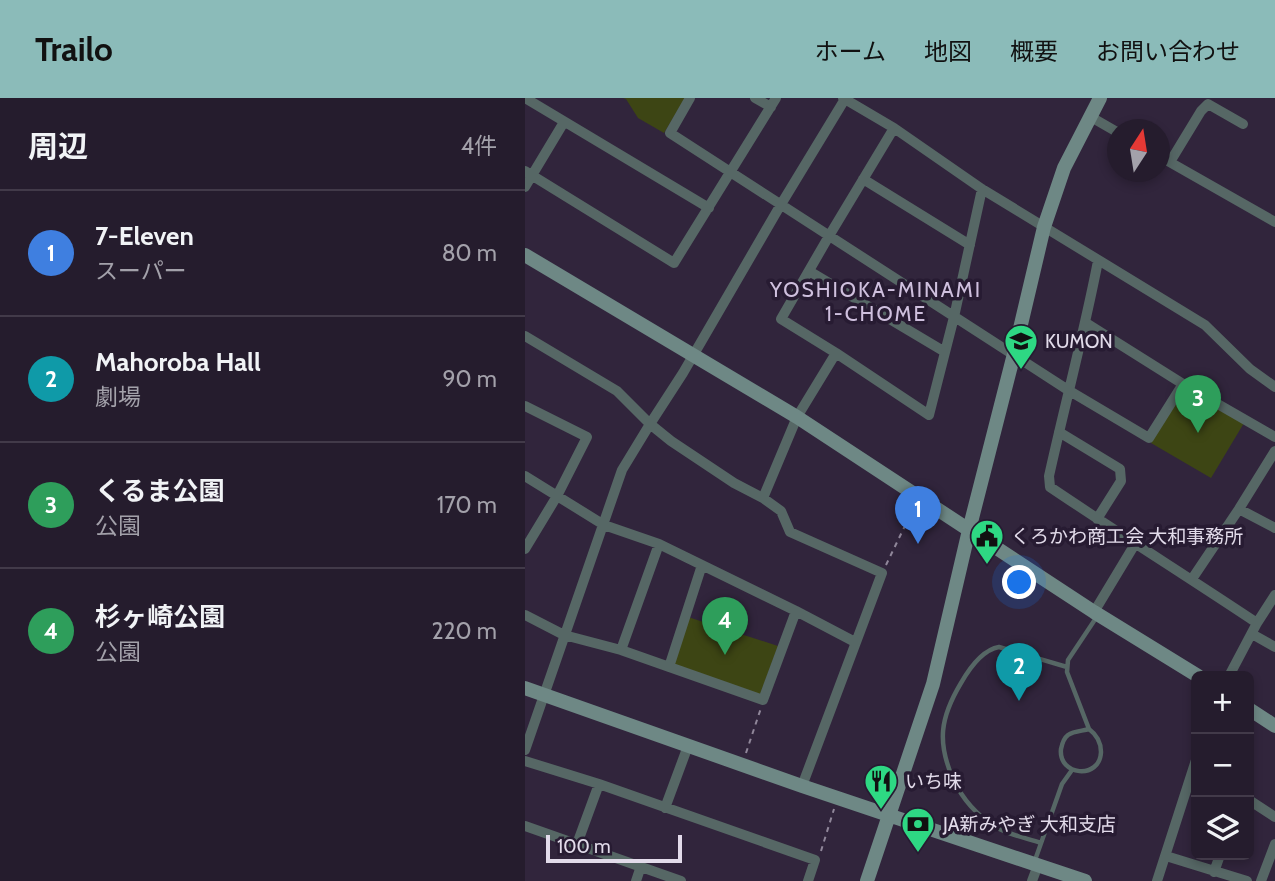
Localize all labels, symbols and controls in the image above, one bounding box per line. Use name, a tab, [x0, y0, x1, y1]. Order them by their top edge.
text: Trailo	[35, 29, 113, 69]
text: ホーム	[815, 37, 886, 66]
text: 地図	[924, 37, 972, 66]
text: 概要	[1010, 37, 1058, 66]
text: お問い合わせ	[1096, 37, 1240, 66]
north arrow	[1107, 119, 1170, 182]
text: 周辺	[28, 128, 88, 165]
text: 4件	[461, 132, 497, 160]
text: 7-Eleven	[95, 220, 194, 252]
text: 1	[47, 239, 55, 267]
text: 80 m	[442, 239, 497, 267]
text: スーパー	[95, 257, 187, 285]
district label: YOSHIOKA-MINAMI 1-CHOME	[769, 277, 982, 326]
school or university icon: KUMON	[1002, 322, 1040, 371]
place label: KUMON	[1045, 330, 1113, 353]
text: Mahoroba Hall	[95, 346, 261, 378]
text: 2	[45, 365, 57, 393]
text: 90 m	[443, 365, 497, 393]
pin: 3	[1175, 375, 1221, 433]
text: 劇場	[95, 383, 141, 411]
text: くるま公園	[95, 475, 224, 507]
pin: 1	[895, 486, 941, 544]
text: 3	[45, 491, 57, 519]
text: 170 m	[437, 491, 497, 519]
text: 公園	[95, 512, 141, 540]
public building icon: くろかわ商工会 大和事務所	[968, 517, 1006, 566]
place label: くろかわ商工会 大和事務所	[1011, 525, 1243, 548]
your location	[1002, 565, 1036, 599]
pin: 4	[702, 597, 748, 655]
text: 杉ヶ崎公園	[95, 601, 225, 633]
text: 4	[44, 617, 58, 645]
text: 220 m	[431, 617, 497, 645]
text: 公園	[95, 638, 141, 666]
pin: 2	[996, 643, 1042, 701]
map controls	[1191, 671, 1254, 860]
button: +	[1191, 671, 1254, 734]
button: −	[1191, 734, 1254, 797]
restaurant icon: いち味	[862, 762, 900, 811]
place label: いち味	[905, 770, 962, 793]
button: layers	[1191, 797, 1254, 860]
bank icon: JA新みやぎ 大和支店	[899, 805, 937, 854]
place label: JA新みやぎ 大和支店	[942, 813, 1116, 836]
scale bar	[546, 832, 683, 864]
text: 100 m	[557, 835, 611, 858]

